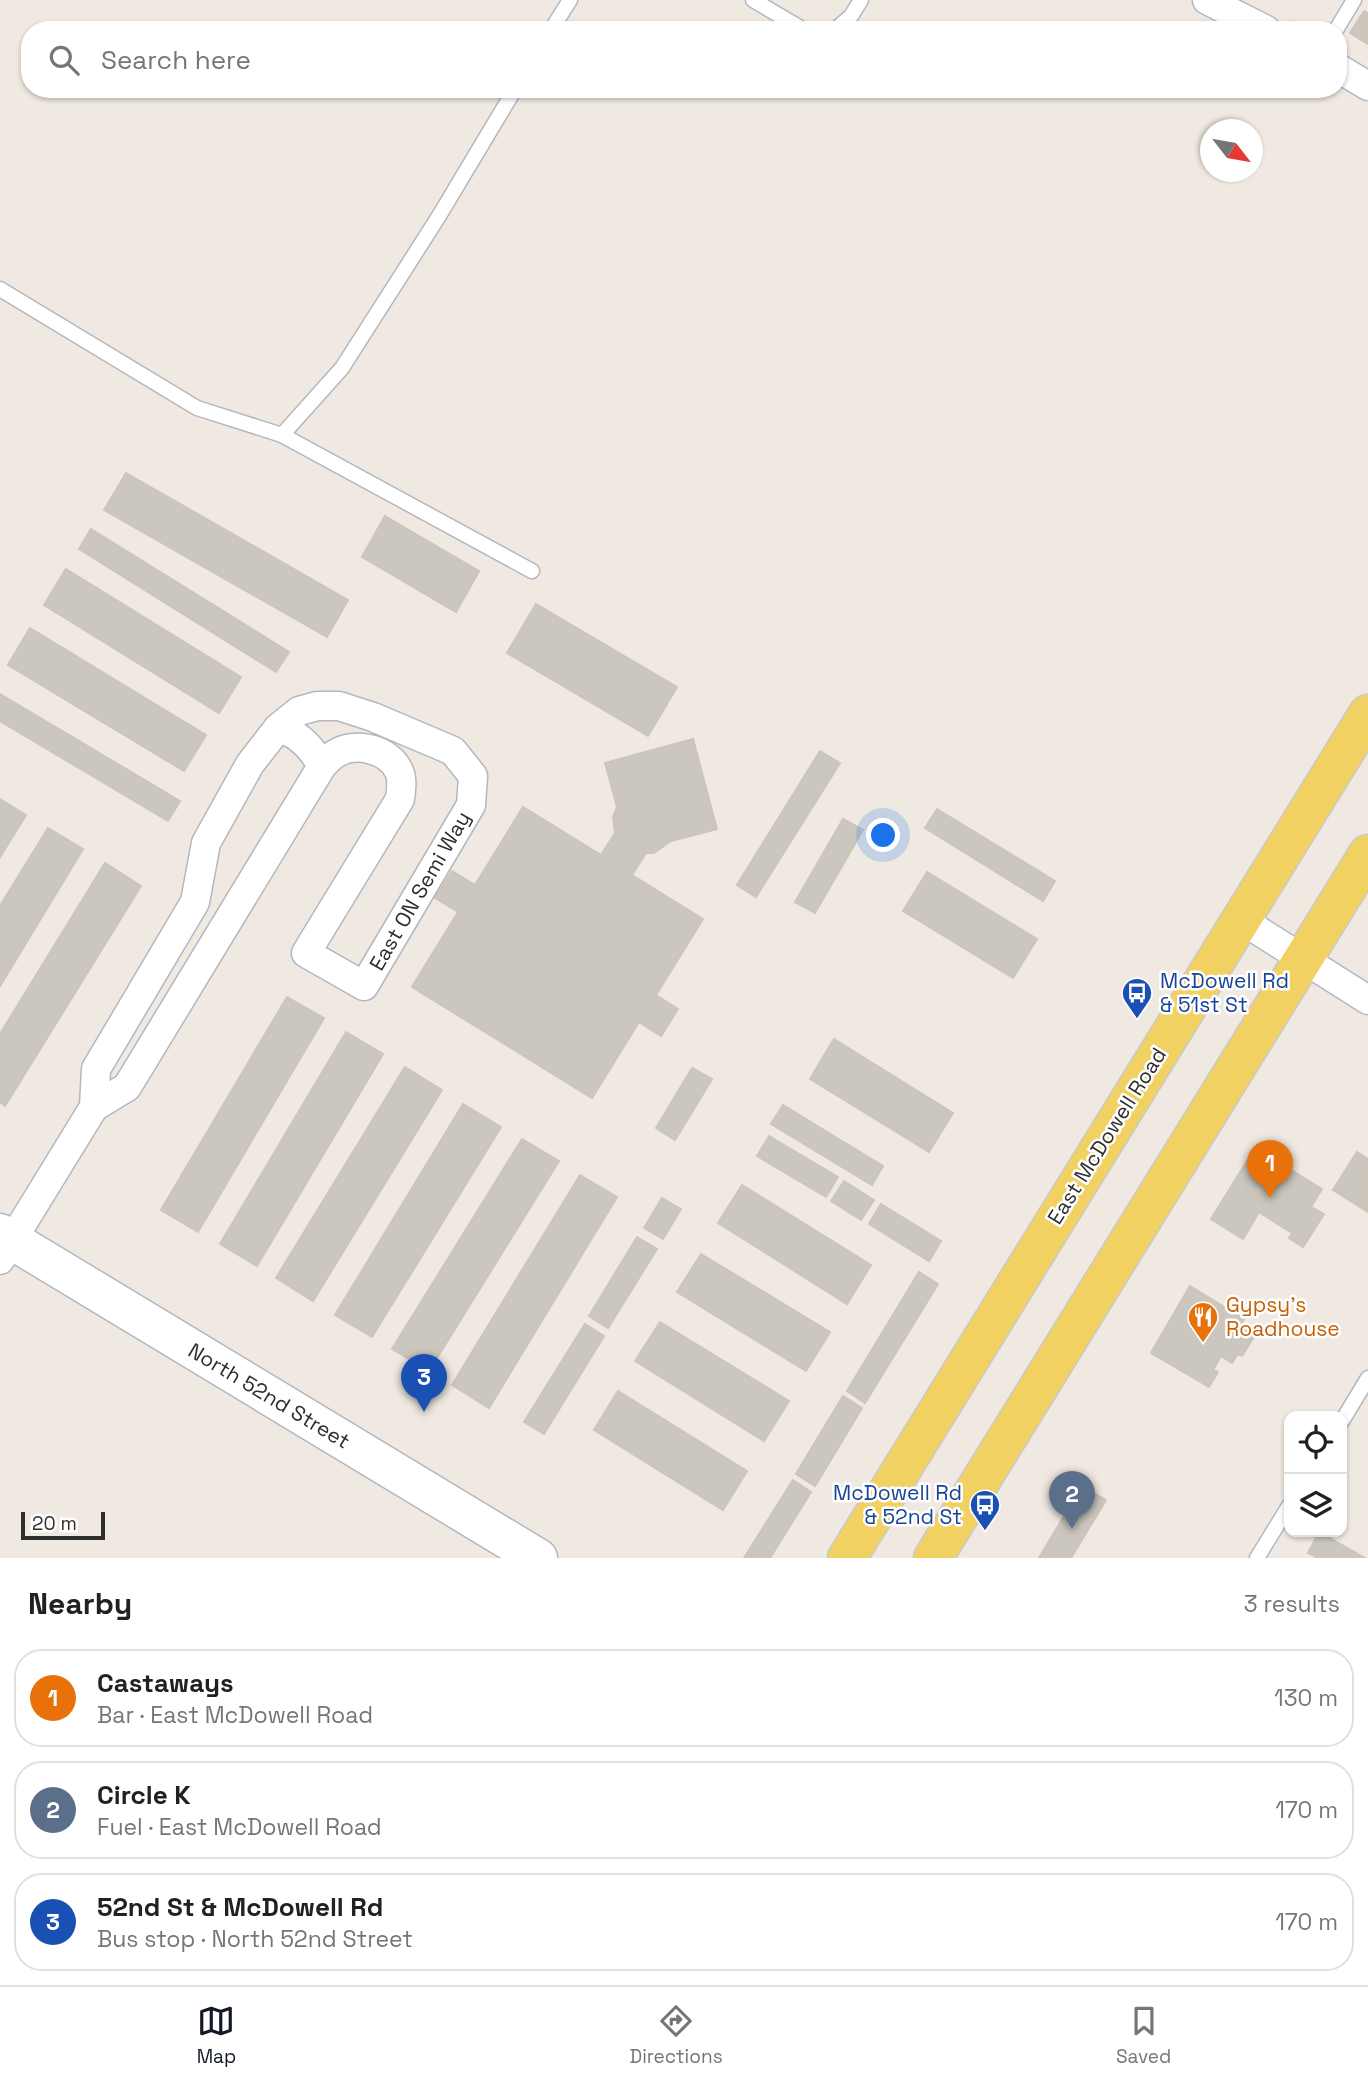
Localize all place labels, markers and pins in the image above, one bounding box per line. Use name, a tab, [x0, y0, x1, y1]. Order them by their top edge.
place label: McDowell Rd & 51st St	[1160, 967, 1289, 1018]
bus stop icon: McDowell Rd & 51st St	[1120, 976, 1154, 1020]
pin: 1	[1247, 1140, 1293, 1198]
place label: Gypsy's Roadhouse	[1226, 1291, 1340, 1342]
restaurant icon: Gypsy's Roadhouse	[1186, 1300, 1220, 1344]
pin: 3	[401, 1354, 447, 1412]
pin: 2	[1049, 1471, 1095, 1529]
place label: McDowell Rd & 52nd St	[833, 1479, 962, 1530]
bus stop icon: McDowell Rd & 52nd St	[968, 1488, 1002, 1532]

